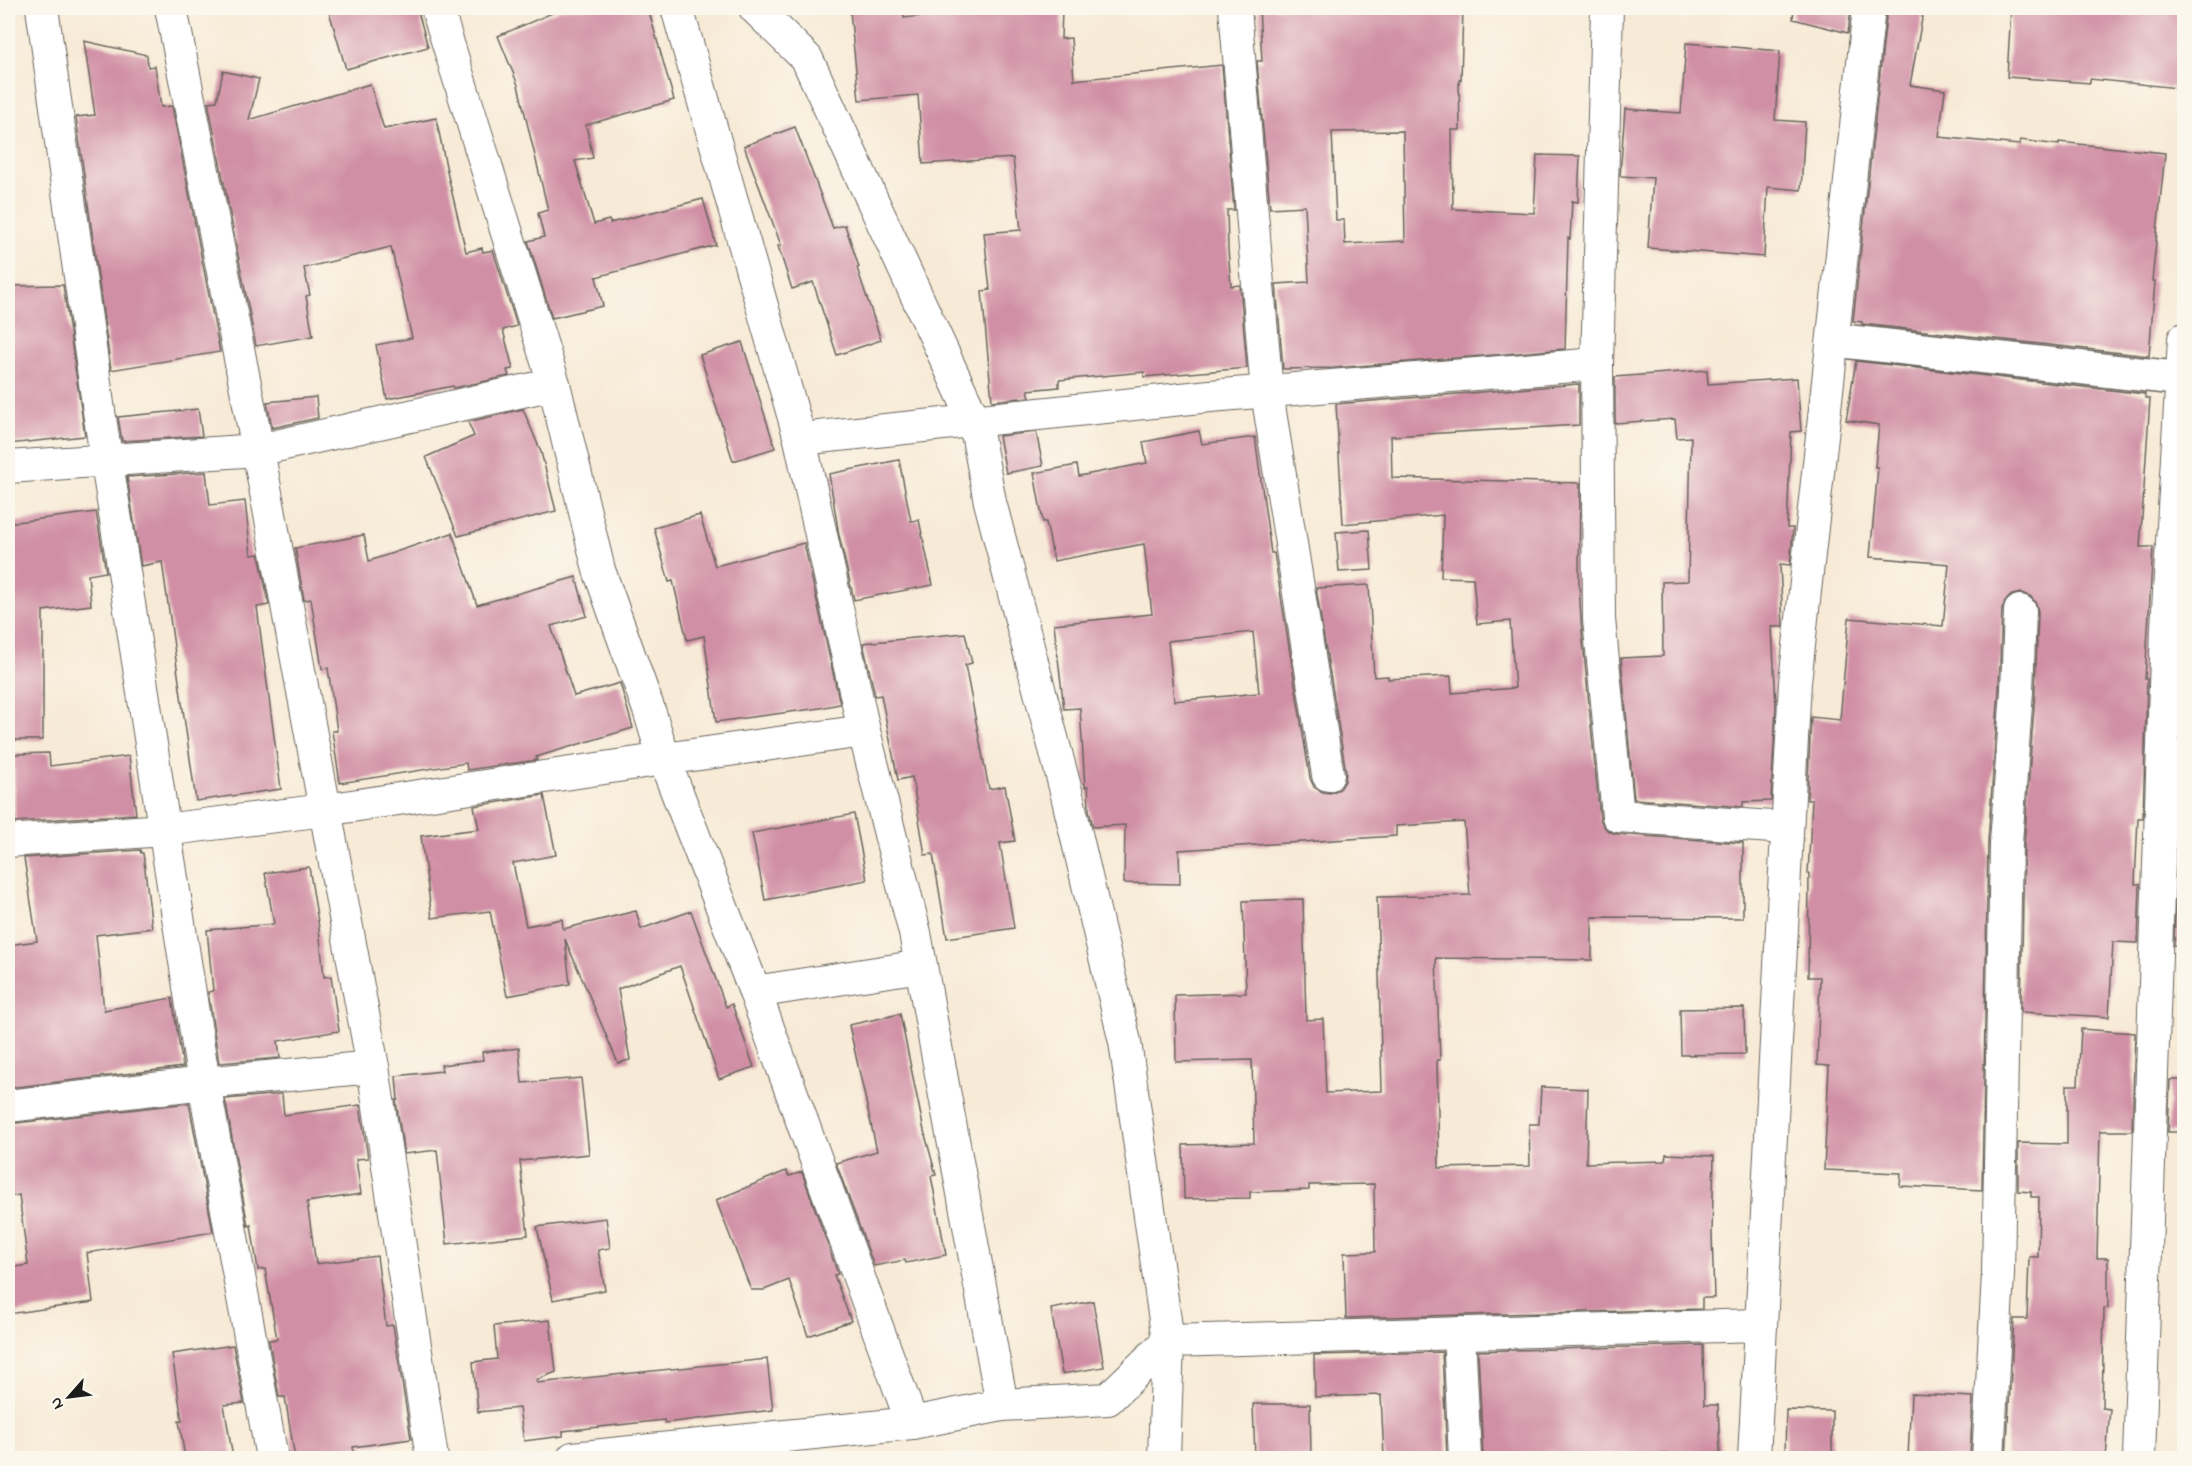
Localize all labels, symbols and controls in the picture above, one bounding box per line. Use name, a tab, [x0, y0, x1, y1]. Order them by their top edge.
north arrow	[39, 1367, 99, 1427]
text: N	[44, 1393, 71, 1414]

